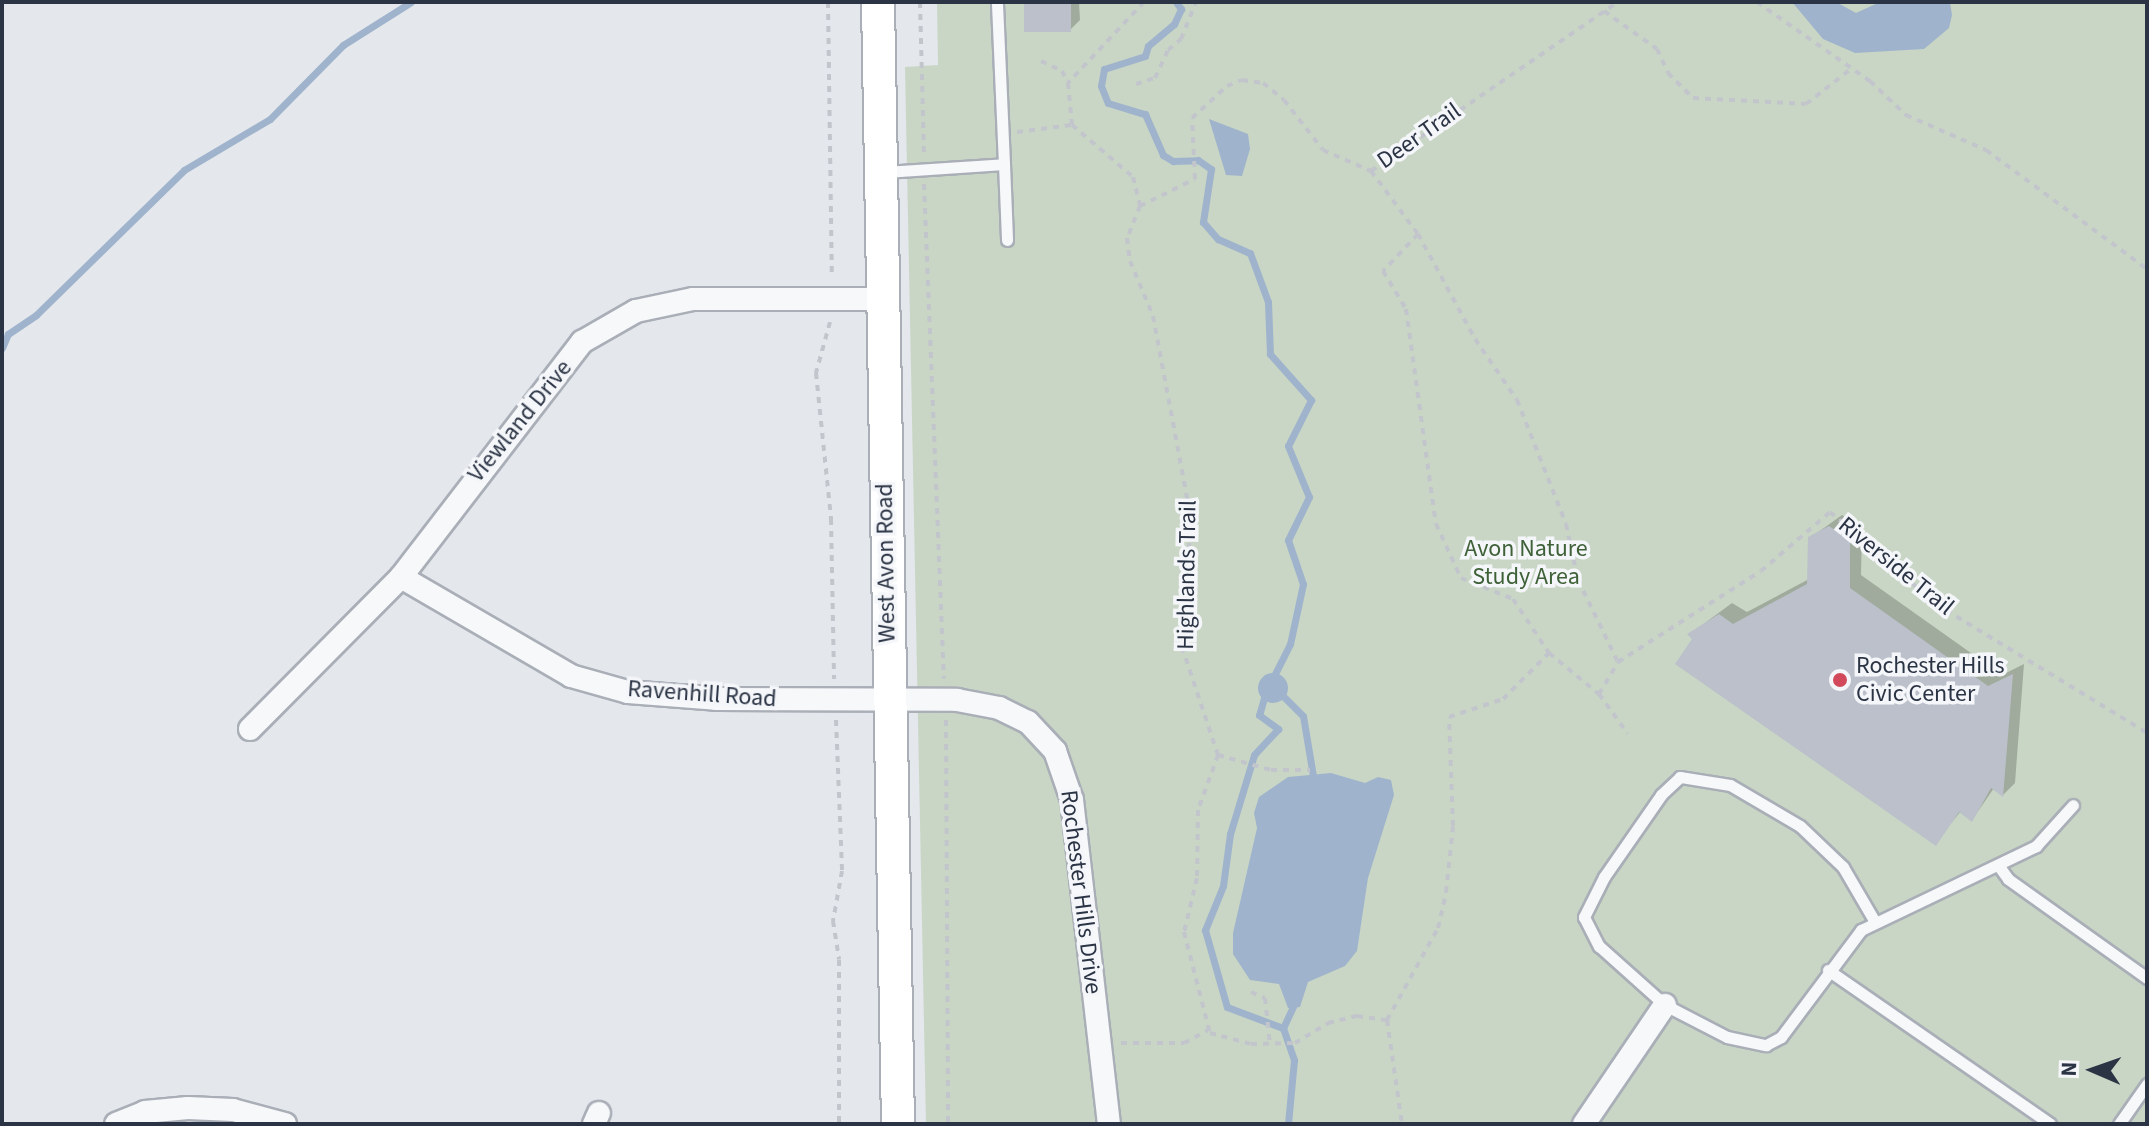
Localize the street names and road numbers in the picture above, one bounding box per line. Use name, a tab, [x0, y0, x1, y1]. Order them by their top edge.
street label: Deer Trail	[1372, 97, 1466, 175]
street label: Viewland Drive	[462, 354, 578, 488]
street label: West Avon Road	[870, 483, 902, 643]
street label: Highlands Trail	[1171, 500, 1203, 650]
street label: Riverside Trail	[1832, 511, 1960, 621]
street label: Ravenhill Road	[627, 674, 777, 714]
street label: Rochester Hills Drive	[1054, 788, 1108, 996]

